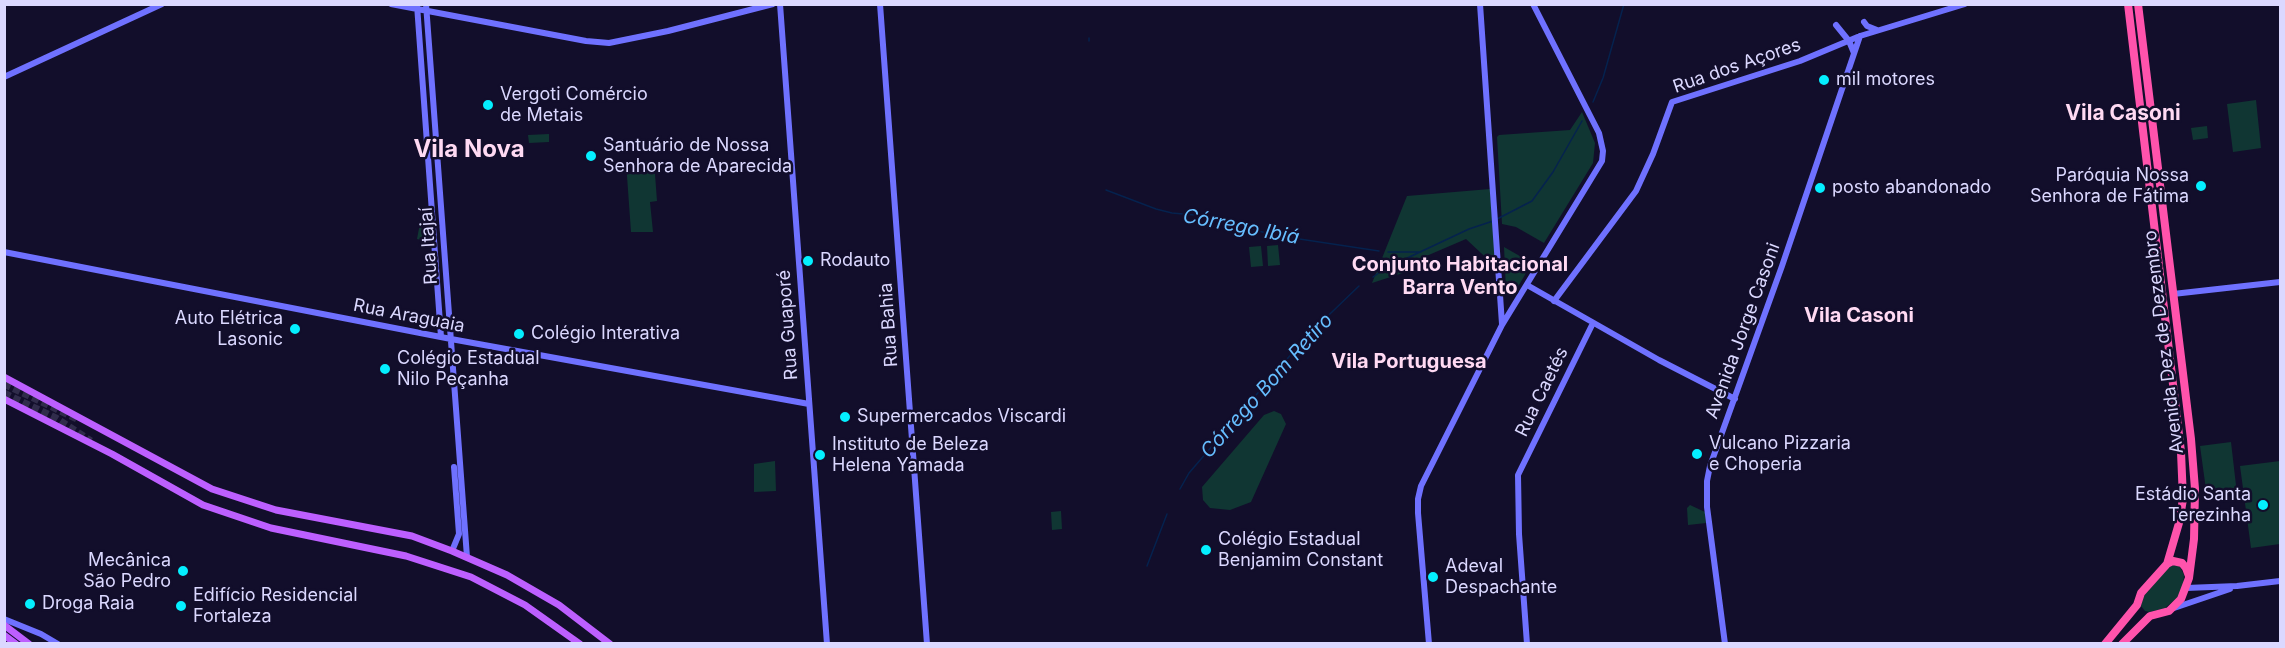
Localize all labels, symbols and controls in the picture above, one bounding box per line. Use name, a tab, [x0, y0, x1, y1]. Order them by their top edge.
street label: Rua dos Açores	[1670, 34, 1804, 98]
place label: mil motores	[1836, 69, 1935, 91]
marker: mil motores	[1817, 73, 1831, 87]
place label: Vergoti Comércio de Metais	[500, 84, 648, 127]
marker: Vergoti Comércio de Metais	[481, 98, 495, 112]
district label: Vila Casoni	[2065, 101, 2181, 127]
place label: Santuário de Nossa Senhora de Aparecida	[603, 135, 792, 178]
district label: Vila Nova	[413, 136, 525, 164]
marker: Santuário de Nossa Senhora de Aparecida	[584, 149, 598, 163]
place label: Paróquia Nossa Senhora de Fátima	[2030, 165, 2189, 207]
place label: posto abandonado	[1832, 177, 1991, 199]
marker: Paróquia Nossa Senhora de Fátima	[2194, 179, 2208, 193]
marker: posto abandonado	[1813, 181, 1827, 195]
water label: Córrego Ibiá	[1181, 204, 1301, 250]
street label: Rua Itajaí	[416, 207, 442, 285]
street label: Avenida Dez de Dezembro	[2140, 229, 2188, 455]
street label: Avenida Jorge Casoni	[1701, 240, 1785, 422]
place label: Rodauto	[820, 250, 890, 272]
district label: Conjunto Habitacional Barra Vento	[1352, 253, 1568, 300]
marker: Rodauto	[801, 254, 815, 268]
street label: Rua Guaporé	[773, 269, 803, 381]
street label: Rua Bahia	[875, 282, 903, 368]
street label: Rua Araguaia	[351, 295, 467, 337]
district label: Vila Casoni	[1804, 304, 1914, 328]
place label: Auto Elétrica Lasonic	[175, 308, 283, 350]
water label: Córrego Bom Retiro	[1196, 309, 1338, 463]
marker: Auto Elétrica Lasonic	[288, 322, 302, 336]
place label: Colégio Interativa	[531, 323, 680, 345]
marker: Colégio Interativa	[512, 327, 526, 341]
street label: Rua Caetés	[1511, 344, 1573, 440]
place label: Colégio Estadual Nilo Peçanha	[397, 348, 540, 391]
district label: Vila Portuguesa	[1331, 350, 1487, 374]
marker: Colégio Estadual Nilo Peçanha	[378, 362, 392, 376]
place label: Supermercados Viscardi	[857, 406, 1066, 428]
marker: Supermercados Viscardi	[838, 410, 852, 424]
place label: Vulcano Pizzaria e Choperia	[1709, 433, 1851, 476]
place label: Instituto de Beleza Helena Yamada	[832, 434, 989, 476]
marker: Vulcano Pizzaria e Choperia	[1690, 447, 1704, 461]
marker: Instituto de Beleza Helena Yamada	[813, 448, 827, 462]
place label: Estádio Santa Terezinha	[2135, 484, 2251, 526]
marker: Estádio Santa Terezinha	[2256, 498, 2270, 512]
place label: Colégio Estadual Benjamim Constant	[1218, 529, 1383, 572]
marker: Colégio Estadual Benjamim Constant	[1199, 543, 1213, 557]
place label: Mecânica São Pedro	[83, 550, 171, 592]
place label: Adeval Despachante	[1445, 556, 1557, 598]
marker: Mecânica São Pedro	[176, 564, 190, 578]
marker: Adeval Despachante	[1426, 570, 1440, 584]
place label: Edifício Residencial Fortaleza	[193, 585, 358, 628]
place label: Droga Raia	[42, 593, 135, 615]
marker: Droga Raia	[23, 597, 37, 611]
marker: Edifício Residencial Fortaleza	[174, 599, 188, 613]

